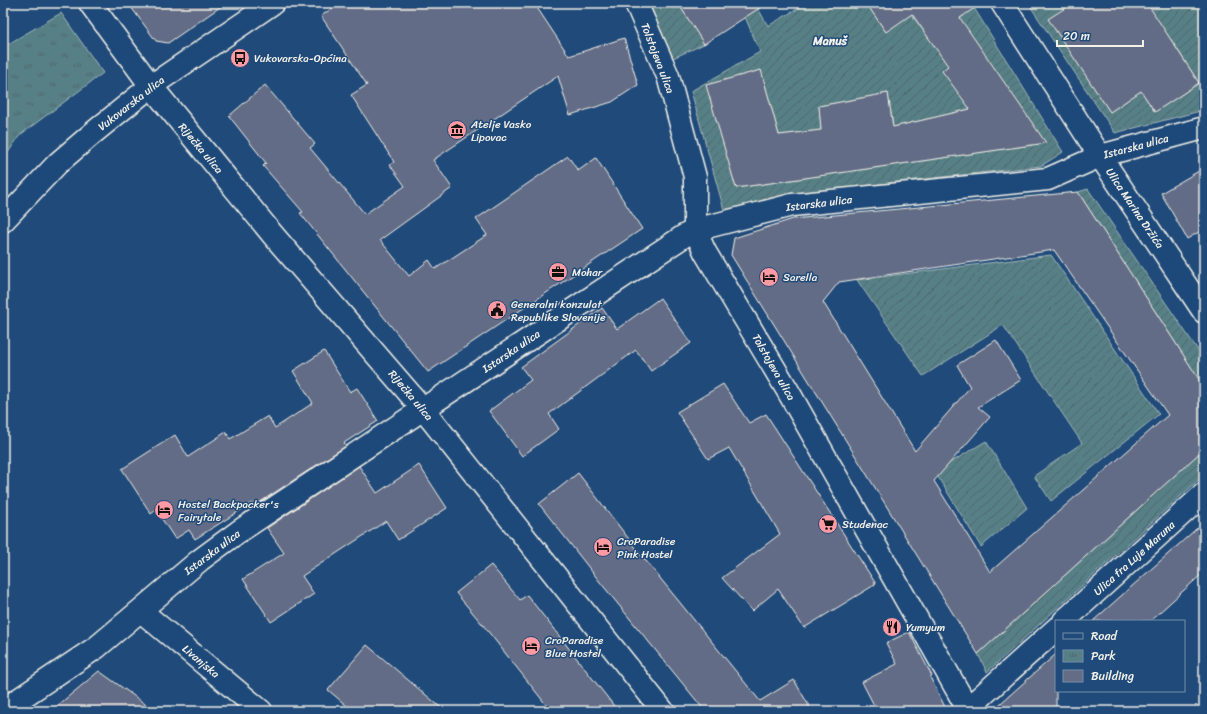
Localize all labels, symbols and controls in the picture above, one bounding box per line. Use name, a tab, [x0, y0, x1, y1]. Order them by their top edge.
street label: Tolstojeva ulica	[635, 20, 680, 97]
scale bar	[1057, 22, 1143, 48]
text: 20 m	[1063, 25, 1090, 47]
district label: Manuš	[812, 30, 849, 52]
bus stop icon: Vukovarska-Općina	[229, 47, 251, 69]
place label: Vukovarska-Općina	[254, 49, 347, 68]
street label: Vukovarska ulica	[94, 71, 169, 136]
place label: Atelje Vasko Lipovac	[470, 115, 532, 147]
street label: Riječka ulica	[173, 119, 228, 178]
museum icon: Atelje Vasko Lipovac	[446, 119, 468, 141]
street label: Istarska ulica	[1101, 129, 1171, 165]
street label: Ulica Marina Držića	[1100, 164, 1169, 253]
street label: Istarska ulica	[784, 190, 854, 217]
office icon: Mohar	[547, 261, 569, 283]
place label: Mohar	[572, 263, 604, 282]
hotel icon: Sarella	[758, 266, 780, 288]
place label: Sarella	[783, 268, 818, 287]
place label: Generalni konzulat Republike Slovenije	[511, 295, 606, 327]
public building icon: Generalni konzulat Republike Slovenije	[486, 299, 508, 321]
street label: Istarska ulica	[478, 325, 545, 378]
street label: Tolstojeva ulica	[747, 330, 801, 405]
street label: Riječka ulica	[383, 366, 438, 425]
place label: Hostel Backpacker's Fairytale	[178, 495, 280, 527]
hotel icon: Hostel Backpacker's Fairytale	[153, 499, 175, 521]
supermarket icon: Studenac	[817, 513, 839, 535]
place label: Studenac	[842, 515, 889, 534]
street label: Ulica fra Luje Maruna	[1089, 516, 1180, 601]
street label: Istarska ulica	[179, 524, 245, 581]
place label: CroParadise Pink Hostel	[617, 532, 676, 564]
hotel icon: CroParadise Pink Hostel	[592, 536, 614, 558]
restaurant icon: Yumyum	[881, 616, 903, 638]
place label: Yumyum	[906, 618, 945, 637]
legend	[1055, 620, 1185, 692]
text: Road	[1091, 625, 1118, 647]
place label: CroParadise Blue Hostel	[545, 631, 604, 663]
hotel icon: CroParadise Blue Hostel	[520, 635, 542, 657]
street label: Livanjska	[178, 640, 224, 683]
text: Park	[1091, 645, 1116, 667]
text: Building	[1091, 665, 1134, 687]

